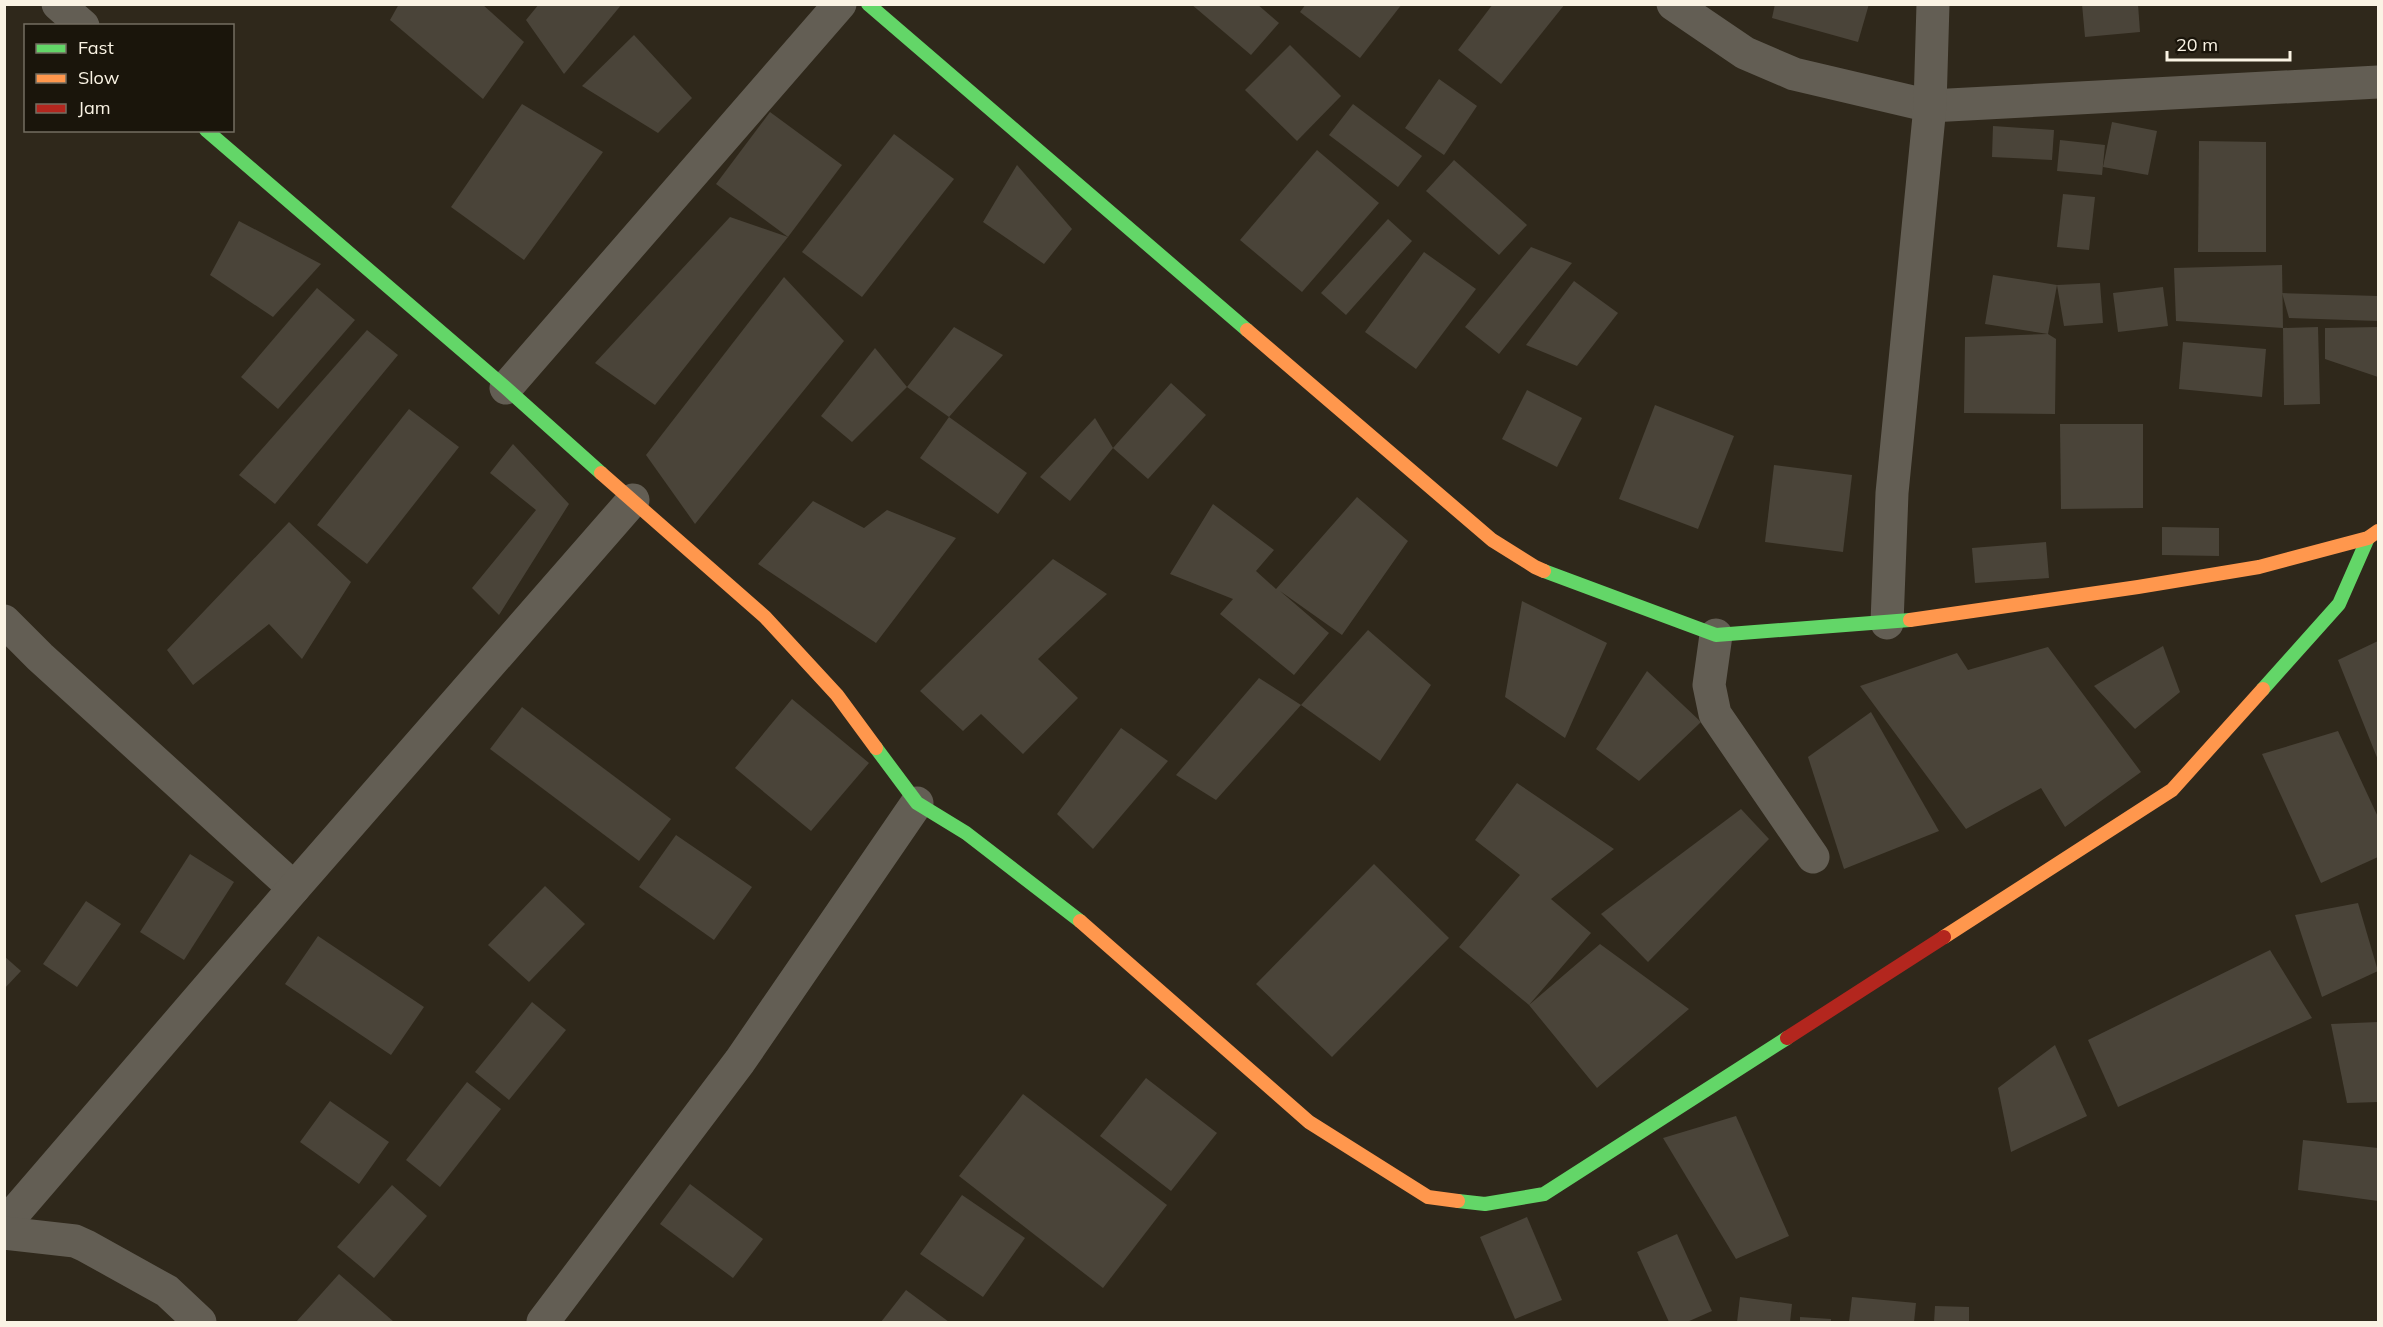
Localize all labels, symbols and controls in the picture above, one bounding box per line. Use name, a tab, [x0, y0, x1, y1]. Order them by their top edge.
legend	[24, 24, 234, 132]
scale bar	[2167, 24, 2290, 62]
text: 20 m	[2176, 33, 2218, 56]
text: Fast	[78, 36, 114, 59]
text: Slow	[78, 66, 120, 89]
text: Jam	[78, 96, 111, 119]

